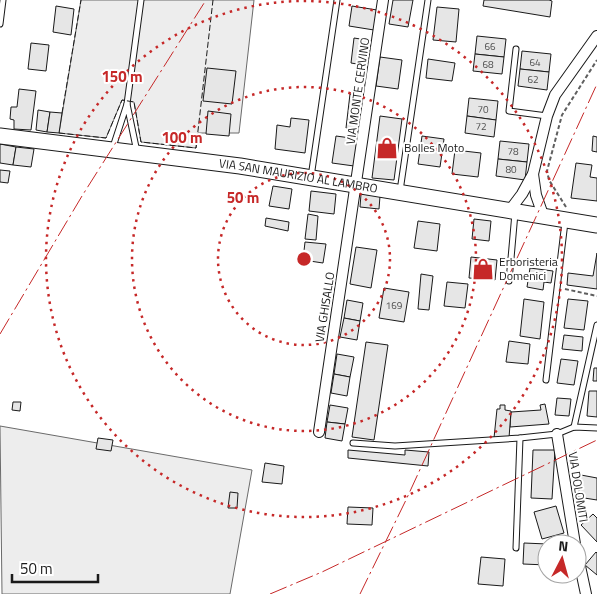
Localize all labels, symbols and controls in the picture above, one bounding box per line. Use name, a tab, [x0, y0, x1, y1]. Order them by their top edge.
street label: VIA MONTE CERVINO	[341, 36, 374, 146]
house number: 66	[484, 39, 496, 54]
house number: 64	[529, 55, 541, 70]
house number: 68	[482, 57, 494, 72]
text: 150 m	[101, 65, 143, 88]
house number: 62	[527, 72, 539, 87]
house number: 70	[477, 102, 489, 117]
house number: 72	[475, 119, 487, 134]
text: 100 m	[161, 126, 203, 149]
shop icon: Bolles Moto	[374, 135, 400, 161]
place label: Bolles Moto	[404, 138, 464, 157]
house number: 78	[507, 144, 519, 159]
street label: VIA SAN MAURIZIO AL LAMBRO	[218, 153, 379, 198]
house number: 80	[505, 162, 517, 177]
text: 50 m	[227, 186, 259, 209]
centre of rings	[295, 250, 313, 268]
place label: Erboristeria Domenici	[499, 252, 558, 285]
shop icon: Erboristeria Domenici	[470, 256, 496, 282]
street label: VIA GHISALLO	[310, 270, 339, 343]
house number: 169	[386, 298, 403, 313]
street label: VIA DOLOMITI	[564, 450, 593, 524]
north arrow	[537, 534, 587, 584]
text: N	[557, 535, 569, 557]
scale bar	[12, 552, 99, 584]
text: 50 m	[20, 557, 53, 580]

